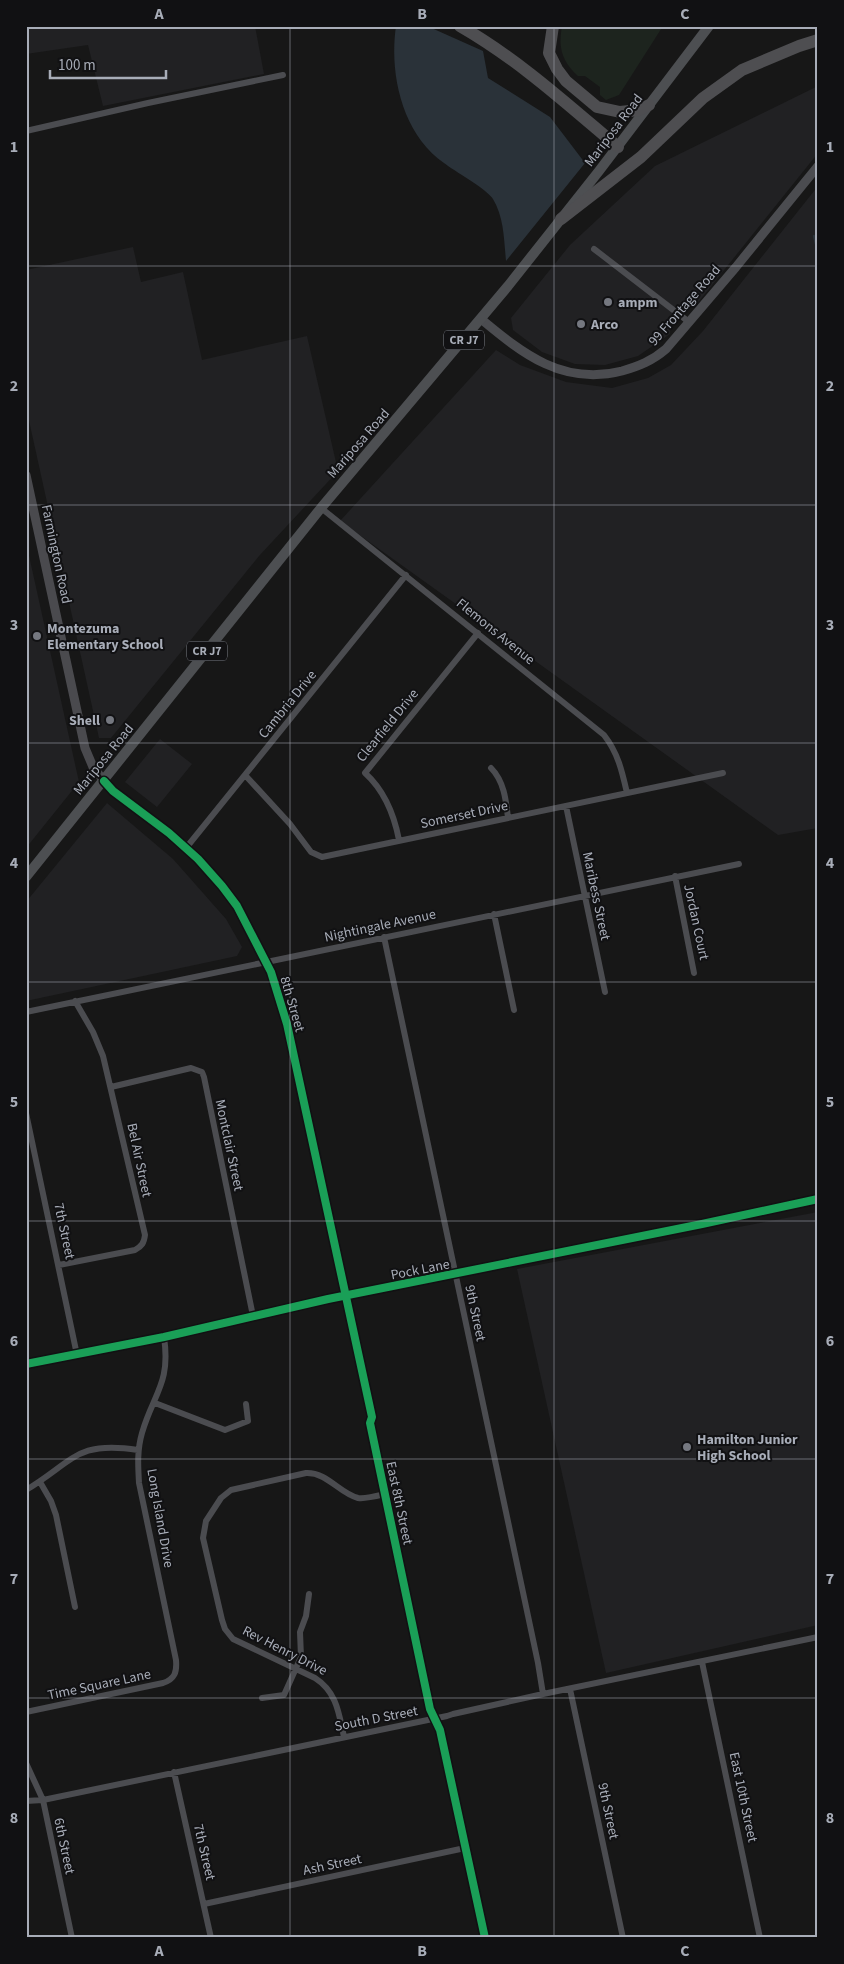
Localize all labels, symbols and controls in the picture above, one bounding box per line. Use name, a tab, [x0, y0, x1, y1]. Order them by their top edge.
text: A	[153, 3, 164, 25]
text: B	[417, 3, 427, 25]
text: C	[680, 3, 690, 25]
scale bar	[50, 48, 166, 80]
text: 100 m	[58, 55, 96, 76]
street label: Mariposa Road	[580, 90, 648, 171]
text: 1	[10, 136, 18, 158]
text: 1	[826, 136, 834, 158]
street label: 99 Frontage Road	[644, 261, 726, 351]
place label: ampm	[618, 293, 657, 313]
marker: ampm	[602, 296, 614, 308]
place label: Arco	[590, 315, 619, 335]
marker: Arco	[575, 318, 587, 330]
road number: CR J7	[444, 330, 484, 350]
text: 2	[10, 375, 18, 397]
text: 2	[826, 375, 834, 397]
street label: Mariposa Road	[323, 404, 395, 483]
street label: Farmington Road	[36, 503, 76, 606]
street label: Flemons Avenue	[452, 594, 539, 670]
text: 3	[10, 614, 18, 636]
text: 3	[826, 614, 834, 636]
place label: Montezuma Elementary School	[47, 619, 163, 655]
marker: Montezuma Elementary School	[31, 630, 43, 642]
road number: CR J7	[187, 641, 227, 660]
street label: Cambria Drive	[254, 666, 322, 743]
street label: Clearfield Drive	[352, 685, 424, 767]
place label: Shell	[69, 711, 100, 731]
marker: Shell	[104, 714, 116, 726]
street label: Mariposa Road	[69, 720, 139, 800]
street label: Somerset Drive	[419, 796, 510, 834]
street label: Maribess Street	[577, 850, 615, 942]
text: 4	[10, 852, 19, 874]
text: 4	[826, 852, 835, 874]
street label: Jordan Court	[678, 882, 714, 962]
street label: Nightingale Avenue	[323, 904, 438, 948]
street label: 8th Street	[275, 974, 310, 1035]
text: 5	[10, 1091, 18, 1113]
text: 5	[826, 1091, 834, 1113]
street label: Montclair Street	[210, 1098, 249, 1193]
street label: Bel Air Street	[121, 1121, 157, 1199]
street label: 7th Street	[48, 1201, 80, 1262]
street label: Pock Lane	[389, 1254, 451, 1285]
street label: 9th Street	[459, 1283, 491, 1344]
text: 6	[10, 1330, 18, 1352]
text: 6	[826, 1330, 834, 1352]
place label: Hamilton Junior High School	[697, 1430, 798, 1466]
marker: Hamilton Junior High School	[681, 1441, 693, 1453]
street label: East 8th Street	[380, 1460, 418, 1547]
street label: Long Island Drive	[141, 1467, 179, 1569]
text: 7	[10, 1568, 18, 1590]
text: 7	[826, 1568, 834, 1590]
street label: Rev Henry Drive	[239, 1621, 330, 1681]
street label: Time Square Lane	[46, 1664, 153, 1706]
street label: South D Street	[333, 1701, 420, 1737]
street label: East 10th Street	[724, 1750, 762, 1844]
street label: 9th Street	[592, 1781, 624, 1842]
text: 8	[10, 1807, 18, 1829]
text: 8	[826, 1807, 834, 1829]
street label: 6th Street	[48, 1816, 80, 1877]
street label: 7th Street	[188, 1822, 220, 1883]
street label: Ash Street	[301, 1849, 364, 1881]
text: A	[153, 1940, 164, 1962]
text: B	[417, 1940, 427, 1962]
text: C	[680, 1940, 690, 1962]

